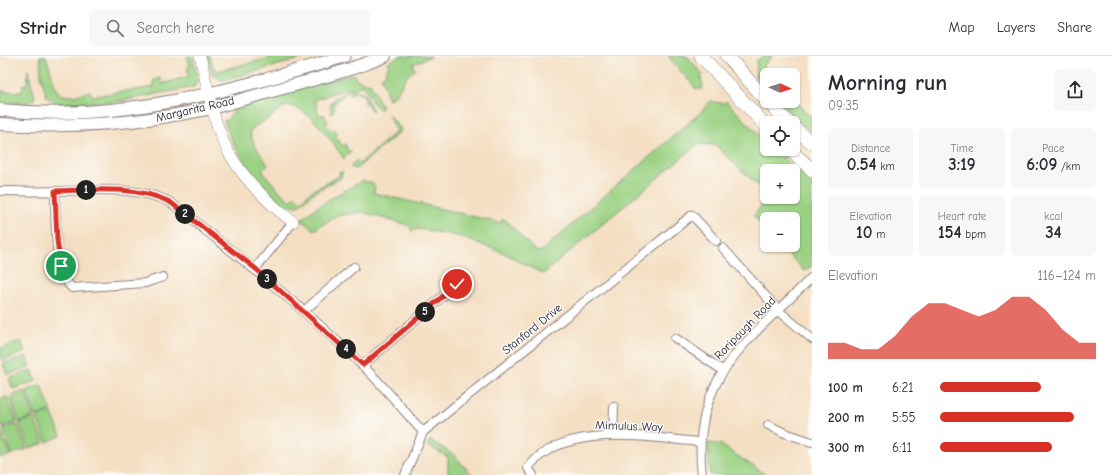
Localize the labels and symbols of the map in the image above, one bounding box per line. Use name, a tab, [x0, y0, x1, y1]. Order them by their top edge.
north arrow	[760, 68, 800, 108]
street label: Margarita Road	[155, 93, 235, 125]
pin: 1	[76, 180, 96, 200]
pin: 2	[175, 204, 195, 224]
pin	[44, 249, 78, 283]
pin	[440, 267, 474, 301]
pin: 3	[257, 269, 277, 289]
street label: Roripaugh Road	[711, 294, 779, 362]
street label: Stanford Drive	[499, 301, 565, 357]
pin: 5	[415, 302, 435, 322]
pin: 4	[336, 339, 356, 359]
street label: Mimulus Way	[595, 418, 664, 434]

